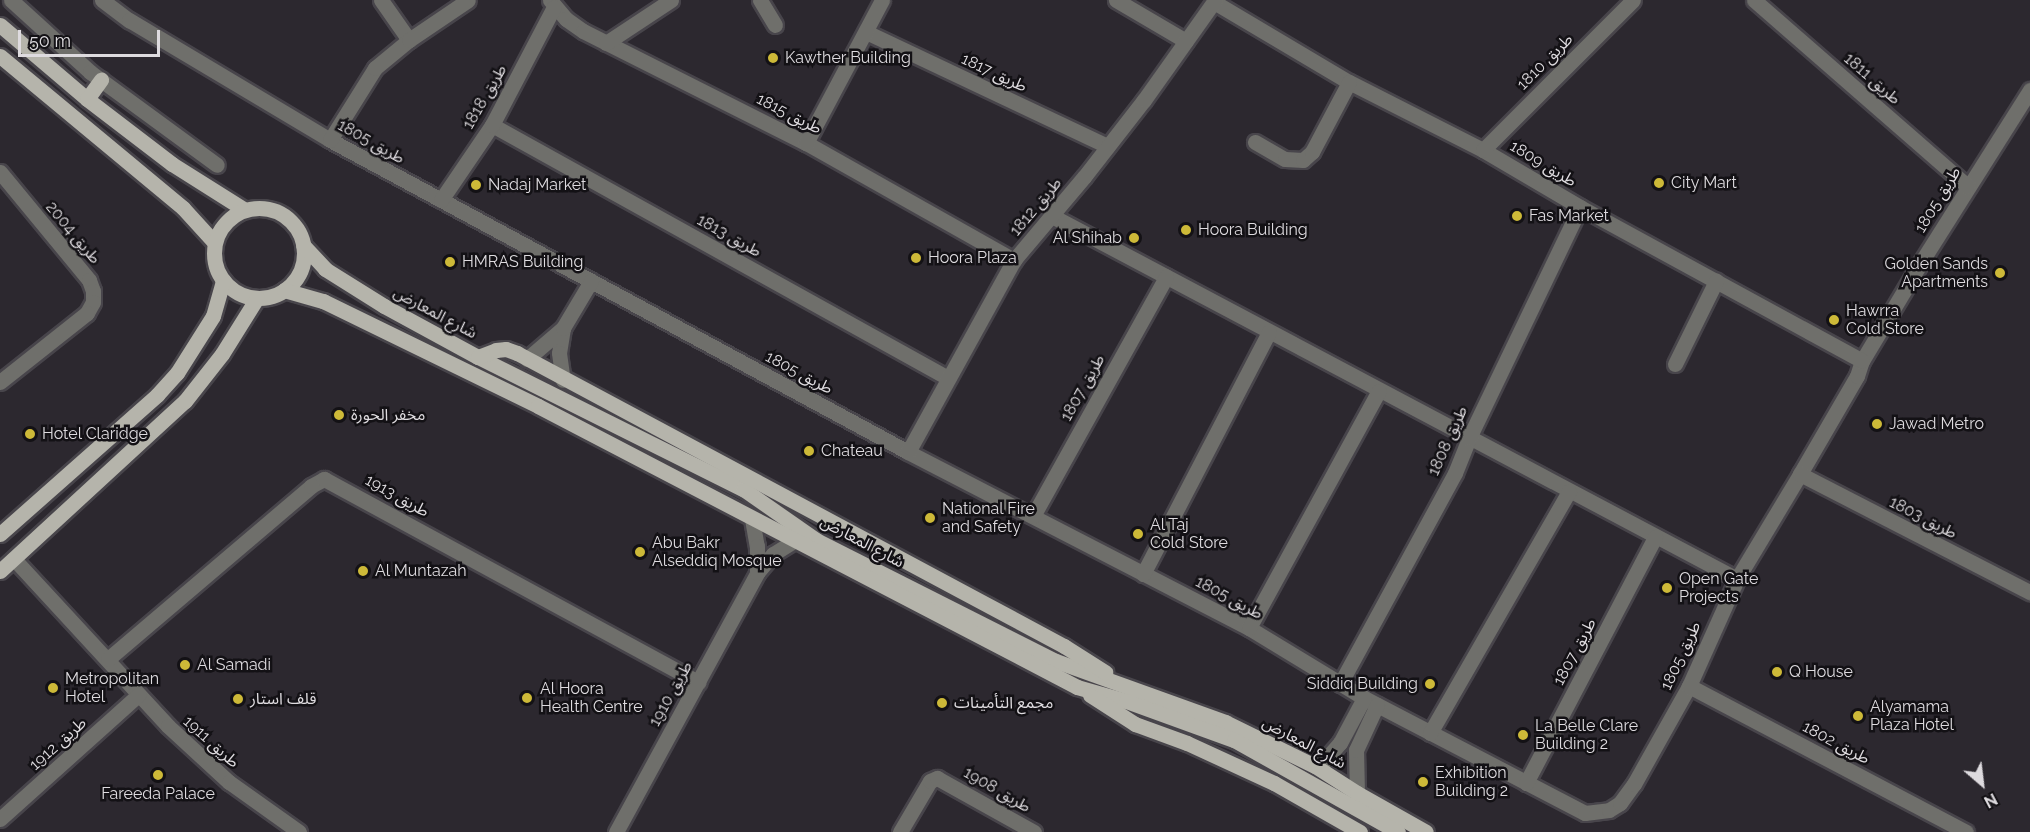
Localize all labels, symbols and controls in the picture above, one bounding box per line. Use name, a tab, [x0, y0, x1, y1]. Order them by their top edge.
scale bar	[21, 18, 164, 56]
text: 50 m	[29, 30, 71, 51]
street label: طريق 1810	[1513, 30, 1577, 94]
place label: Kawther Building	[785, 48, 911, 68]
street label: طريق 1817	[958, 49, 1030, 97]
street label: طريق 1811	[1840, 49, 1904, 109]
marker: Kawther Building	[766, 51, 780, 65]
street label: طريق 1818	[459, 61, 511, 133]
street label: طريق 1815	[753, 89, 825, 139]
street label: طريق 1805	[334, 116, 408, 168]
street label: طريق 1809	[1506, 137, 1580, 191]
street label: طريق 1805	[1911, 164, 1965, 236]
place label: City Mart	[1671, 173, 1737, 193]
street label: طريق 1812	[1006, 174, 1066, 240]
place label: Nadaj Market	[488, 175, 586, 195]
marker: City Mart	[1652, 176, 1666, 190]
marker: Nadaj Market	[469, 178, 483, 192]
street label: طريق 2004	[41, 198, 105, 268]
place label: Fas Market	[1529, 206, 1609, 226]
marker: Fas Market	[1510, 209, 1524, 223]
street label: طريق 1813	[694, 211, 764, 261]
place label: Hoora Building	[1198, 220, 1308, 240]
marker: Hoora Building	[1179, 223, 1193, 237]
place label: Al Shihab	[1052, 228, 1122, 248]
marker: Al Shihab	[1127, 231, 1141, 245]
place label: Hoora Plaza	[928, 248, 1017, 268]
marker: Hoora Plaza	[909, 251, 923, 265]
place label: HMRAS Building	[462, 252, 583, 272]
place label: Golden Sands Apartments	[1884, 254, 1988, 292]
marker: HMRAS Building	[443, 255, 457, 269]
marker: Golden Sands Apartments	[1993, 266, 2007, 280]
street label: شارع المعارض	[390, 283, 480, 343]
place label: Hawrra Cold Store	[1846, 301, 1924, 339]
marker: Hawrra Cold Store	[1827, 313, 1841, 327]
street label: طريق 1805	[762, 347, 836, 399]
street label: طريق 1807	[1057, 351, 1109, 425]
street label: طريق 1808	[1424, 403, 1472, 479]
place label: مخفر الحورة	[351, 405, 425, 425]
marker: مخفر الحورة	[332, 408, 346, 422]
place label: Jawad Metro	[1889, 414, 1984, 434]
marker: Jawad Metro	[1870, 417, 1884, 431]
place label: Hotel Claridge	[42, 424, 148, 444]
marker: Hotel Claridge	[23, 427, 37, 441]
place label: Chateau	[821, 441, 883, 461]
marker: Chateau	[802, 444, 816, 458]
street label: طريق 1913	[362, 471, 432, 521]
street label: طريق 1803	[1886, 493, 1960, 543]
place label: National Fire and Safety	[942, 499, 1035, 537]
marker: National Fire and Safety	[923, 511, 937, 525]
street label: شارع المعارض	[817, 512, 907, 572]
place label: Al Taj Cold Store	[1150, 515, 1228, 553]
marker: Al Taj Cold Store	[1131, 527, 1145, 541]
place label: Abu Bakr Alseddiq Mosque	[652, 533, 782, 571]
marker: Abu Bakr Alseddiq Mosque	[633, 545, 647, 559]
place label: Al Muntazah	[375, 561, 467, 581]
marker: Al Muntazah	[356, 564, 370, 578]
place label: Open Gate Projects	[1679, 569, 1758, 607]
street label: طريق 1805	[1192, 572, 1266, 624]
marker: Open Gate Projects	[1660, 581, 1674, 595]
street label: طريق 1807	[1549, 615, 1601, 689]
street label: طريق 1805	[1657, 619, 1705, 693]
place label: Al Samadi	[197, 655, 272, 675]
marker: Al Samadi	[178, 658, 192, 672]
street label: طريق 1910	[645, 658, 697, 730]
place label: Q House	[1789, 662, 1853, 682]
marker: Q House	[1770, 665, 1784, 679]
place label: Metropolitan Hotel	[65, 669, 159, 707]
place label: Siddiq Building	[1307, 674, 1418, 694]
marker: Siddiq Building	[1423, 677, 1437, 691]
place label: Al Hoora Health Centre	[540, 679, 643, 717]
marker: Metropolitan Hotel	[46, 681, 60, 695]
place label: قلف استار	[250, 689, 316, 709]
marker: Al Hoora Health Centre	[518, 689, 536, 707]
marker: قلف استار	[231, 692, 245, 706]
place label: مجمع التأمينات	[954, 693, 1053, 713]
marker: مجمع التأمينات	[935, 696, 949, 710]
place label: Alyamama Plaza Hotel	[1870, 697, 1954, 735]
marker: Alyamama Plaza Hotel	[1851, 709, 1865, 723]
street label: طريق 1911	[179, 712, 243, 772]
street label: طريق 1912	[26, 713, 90, 775]
street label: شارع المعارض	[1259, 713, 1349, 773]
place label: La Belle Clare Building 2	[1535, 716, 1638, 754]
street label: طريق 1802	[1799, 717, 1873, 769]
marker: La Belle Clare Building 2	[1516, 728, 1530, 742]
north arrow	[1952, 754, 2012, 814]
street label: طريق 1908	[960, 763, 1034, 817]
place label: Exhibition Building 2	[1435, 763, 1508, 801]
marker: Fareeda Palace	[151, 768, 165, 782]
marker: Exhibition Building 2	[1416, 775, 1430, 789]
place label: Fareeda Palace	[101, 784, 215, 804]
text: N	[1981, 789, 2001, 812]

